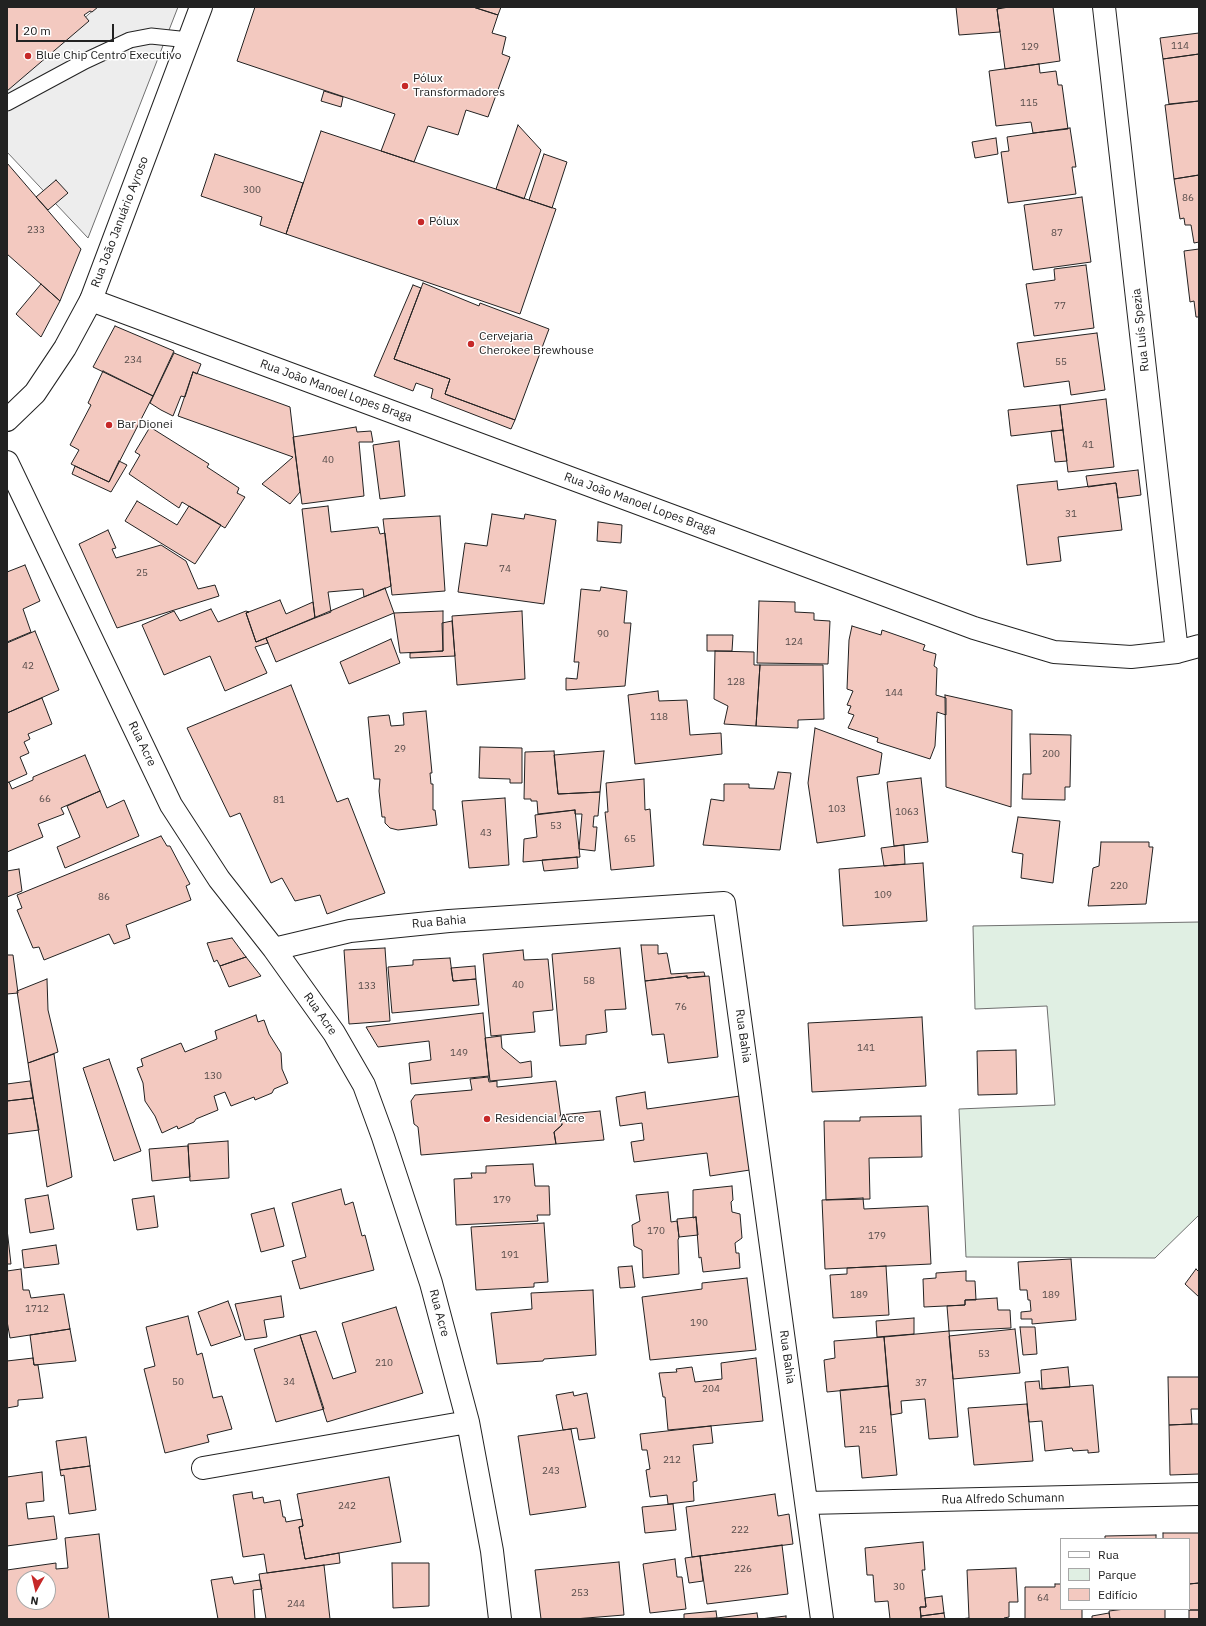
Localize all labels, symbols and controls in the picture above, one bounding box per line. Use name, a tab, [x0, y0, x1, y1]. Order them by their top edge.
scale bar	[18, 16, 116, 42]
text: 20 m	[23, 23, 51, 38]
house number: 114	[1171, 40, 1189, 52]
house number: 129	[1021, 41, 1039, 53]
place label: Blue Chip Centro Executivo	[36, 49, 181, 63]
marker: Blue Chip Centro Executivo	[23, 51, 33, 61]
place label: Pólux Transformadores	[413, 72, 505, 100]
marker: Pólux Transformadores	[400, 81, 410, 91]
house number: 115	[1020, 97, 1038, 109]
street label: Rua João Januário Ayroso	[88, 154, 152, 290]
house number: 300	[243, 184, 261, 196]
house number: 86	[1182, 192, 1194, 204]
place label: Pólux	[429, 215, 459, 229]
marker: Pólux	[416, 217, 426, 227]
house number: 233	[27, 224, 45, 236]
house number: 87	[1051, 227, 1063, 239]
street label: Rua Luís Spezia	[1129, 288, 1153, 372]
house number: 77	[1054, 300, 1066, 312]
place label: Cervejaria Cherokee Brewhouse	[479, 330, 594, 358]
marker: Cervejaria Cherokee Brewhouse	[466, 339, 476, 349]
house number: 234	[124, 354, 142, 366]
house number: 55	[1055, 356, 1067, 368]
street label: Rua João Manoel Lopes Braga	[258, 357, 414, 425]
place label: Bar Dionei	[117, 418, 173, 432]
marker: Bar Dionei	[104, 420, 114, 430]
house number: 41	[1082, 439, 1094, 451]
house number: 40	[322, 454, 334, 466]
street label: Rua João Manoel Lopes Braga	[562, 470, 718, 538]
house number: 31	[1065, 508, 1077, 520]
house number: 74	[499, 563, 511, 575]
house number: 25	[136, 567, 148, 579]
house number: 90	[597, 628, 609, 640]
house number: 124	[785, 636, 803, 648]
house number: 42	[22, 660, 34, 672]
house number: 128	[727, 676, 745, 688]
house number: 144	[885, 687, 903, 699]
house number: 118	[650, 711, 668, 723]
street label: Rua Acre	[125, 719, 159, 769]
house number: 29	[394, 743, 406, 755]
house number: 200	[1042, 748, 1060, 760]
house number: 66	[39, 793, 51, 805]
house number: 81	[273, 794, 285, 806]
house number: 103	[828, 803, 846, 815]
house number: 1063	[895, 806, 919, 818]
house number: 53	[550, 820, 562, 832]
house number: 43	[480, 827, 492, 839]
house number: 65	[624, 833, 636, 845]
house number: 220	[1110, 880, 1128, 892]
house number: 109	[874, 889, 892, 901]
house number: 86	[98, 891, 110, 903]
street label: Rua Bahia	[411, 912, 467, 932]
house number: 58	[583, 975, 595, 987]
house number: 40	[512, 979, 524, 991]
house number: 133	[358, 980, 376, 992]
street label: Rua Acre	[300, 990, 340, 1038]
house number: 76	[675, 1001, 687, 1013]
street label: Rua Bahia	[732, 1008, 754, 1064]
house number: 141	[857, 1042, 875, 1054]
house number: 149	[450, 1047, 468, 1059]
house number: 130	[204, 1070, 222, 1082]
place label: Residencial Acre	[495, 1112, 584, 1126]
marker: Residencial Acre	[482, 1114, 492, 1124]
house number: 179	[493, 1194, 511, 1206]
house number: 170	[647, 1225, 665, 1237]
house number: 179	[868, 1230, 886, 1242]
house number: 191	[501, 1249, 519, 1261]
street label: Rua Acre	[426, 1288, 452, 1338]
house number: 189	[850, 1289, 868, 1301]
house number: 189	[1042, 1289, 1060, 1301]
house number: 1712	[25, 1303, 49, 1315]
house number: 190	[690, 1317, 708, 1329]
street label: Rua Bahia	[776, 1329, 798, 1385]
house number: 53	[978, 1348, 990, 1360]
house number: 210	[375, 1357, 393, 1369]
house number: 50	[172, 1376, 184, 1388]
house number: 34	[283, 1376, 295, 1388]
house number: 37	[915, 1377, 927, 1389]
house number: 204	[702, 1383, 720, 1395]
house number: 215	[859, 1424, 877, 1436]
house number: 212	[663, 1454, 681, 1466]
house number: 243	[542, 1465, 560, 1477]
street label: Rua Alfredo Schumann	[941, 1491, 1065, 1507]
house number: 242	[338, 1500, 356, 1512]
house number: 222	[731, 1524, 749, 1536]
legend	[1060, 1538, 1190, 1610]
text: Rua	[1098, 1547, 1119, 1562]
house number: 226	[734, 1563, 752, 1575]
text: Parque	[1098, 1567, 1136, 1582]
north arrow	[16, 1570, 56, 1610]
house number: 30	[893, 1581, 905, 1593]
house number: 253	[571, 1587, 589, 1599]
text: Edifício	[1098, 1587, 1137, 1602]
house number: 64	[1037, 1592, 1049, 1604]
text: N	[30, 1593, 39, 1608]
house number: 244	[287, 1598, 305, 1610]

